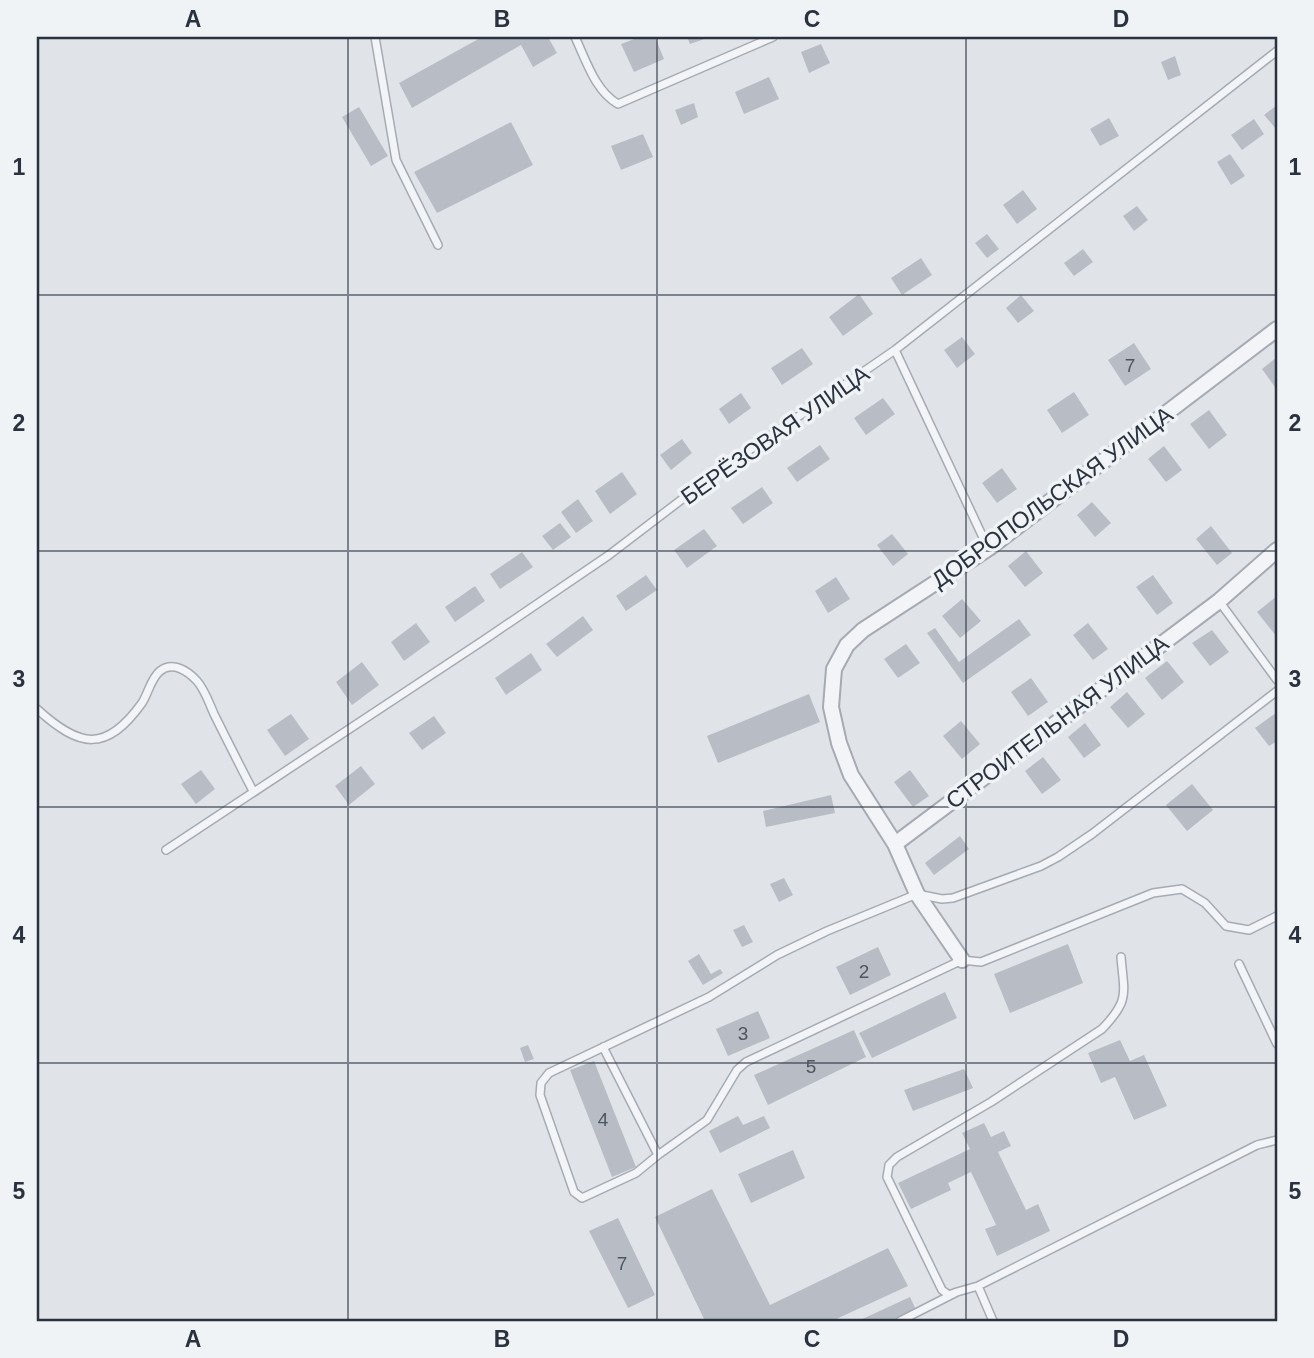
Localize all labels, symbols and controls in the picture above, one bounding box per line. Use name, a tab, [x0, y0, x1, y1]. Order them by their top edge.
text: A	[185, 6, 201, 32]
text: B	[494, 6, 510, 32]
text: C	[804, 6, 820, 32]
text: D	[1113, 6, 1129, 32]
text: 1	[13, 154, 26, 180]
text: 1	[1289, 154, 1302, 180]
house number: 7	[1125, 355, 1135, 376]
street label: БЕРЁЗОВАЯ УЛИЦА	[676, 360, 874, 510]
street label: ДОБРОПОЛЬСКАЯ УЛИЦА	[927, 400, 1178, 593]
text: 2	[13, 410, 25, 436]
text: 2	[1289, 410, 1301, 436]
street label: СТРОИТЕЛЬНАЯ УЛИЦА	[941, 630, 1174, 814]
text: 3	[13, 666, 25, 692]
text: 3	[1289, 666, 1301, 692]
text: 4	[13, 922, 26, 948]
text: 4	[1289, 922, 1302, 948]
house number: 2	[859, 961, 869, 982]
house number: 3	[738, 1023, 748, 1044]
house number: 5	[806, 1056, 816, 1077]
house number: 4	[598, 1109, 609, 1130]
text: 5	[13, 1178, 26, 1204]
text: 5	[1289, 1178, 1302, 1204]
house number: 7	[617, 1253, 627, 1274]
text: A	[185, 1326, 201, 1352]
text: B	[494, 1326, 510, 1352]
text: C	[804, 1326, 820, 1352]
text: D	[1113, 1326, 1129, 1352]

